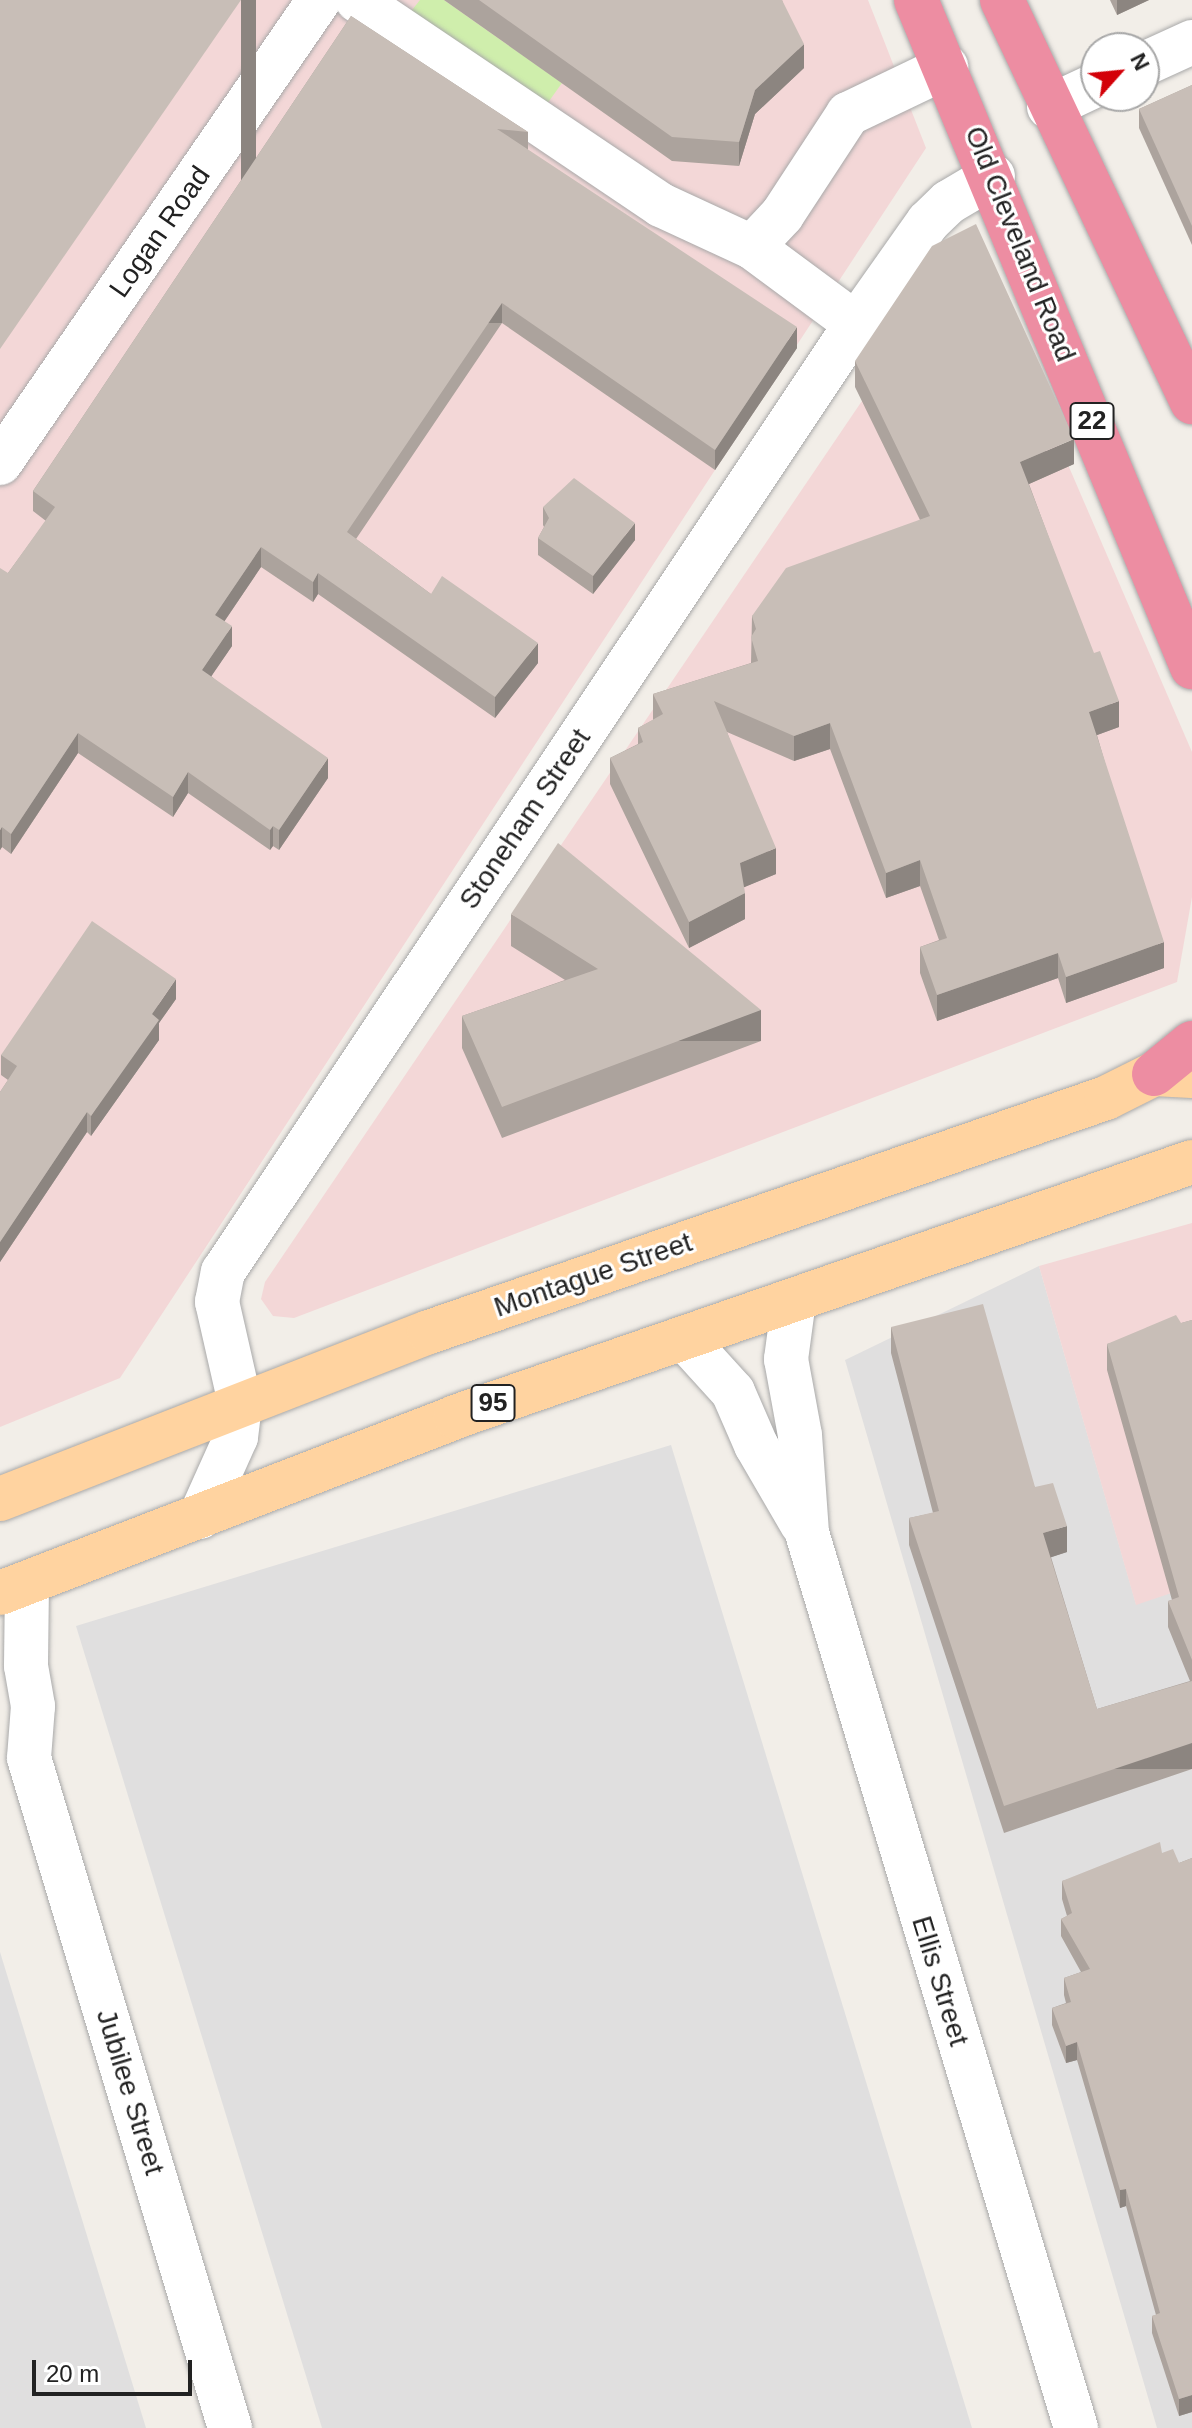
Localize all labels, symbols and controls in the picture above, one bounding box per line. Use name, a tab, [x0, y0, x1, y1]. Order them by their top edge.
north arrow	[1080, 32, 1160, 112]
text: N	[1125, 49, 1155, 75]
street label: Old Cleveland Road	[957, 122, 1083, 366]
street label: Logan Road	[102, 160, 218, 304]
road number: 22	[1068, 399, 1116, 443]
street label: Stoneham Street	[452, 723, 598, 915]
street label: Montague Street	[490, 1225, 696, 1325]
road number: 95	[469, 1381, 517, 1425]
street label: Ellis Street	[904, 1912, 976, 2050]
street label: Jubilee Street	[89, 2005, 171, 2179]
scale bar	[36, 2344, 196, 2394]
text: 20 m	[46, 2360, 99, 2387]

